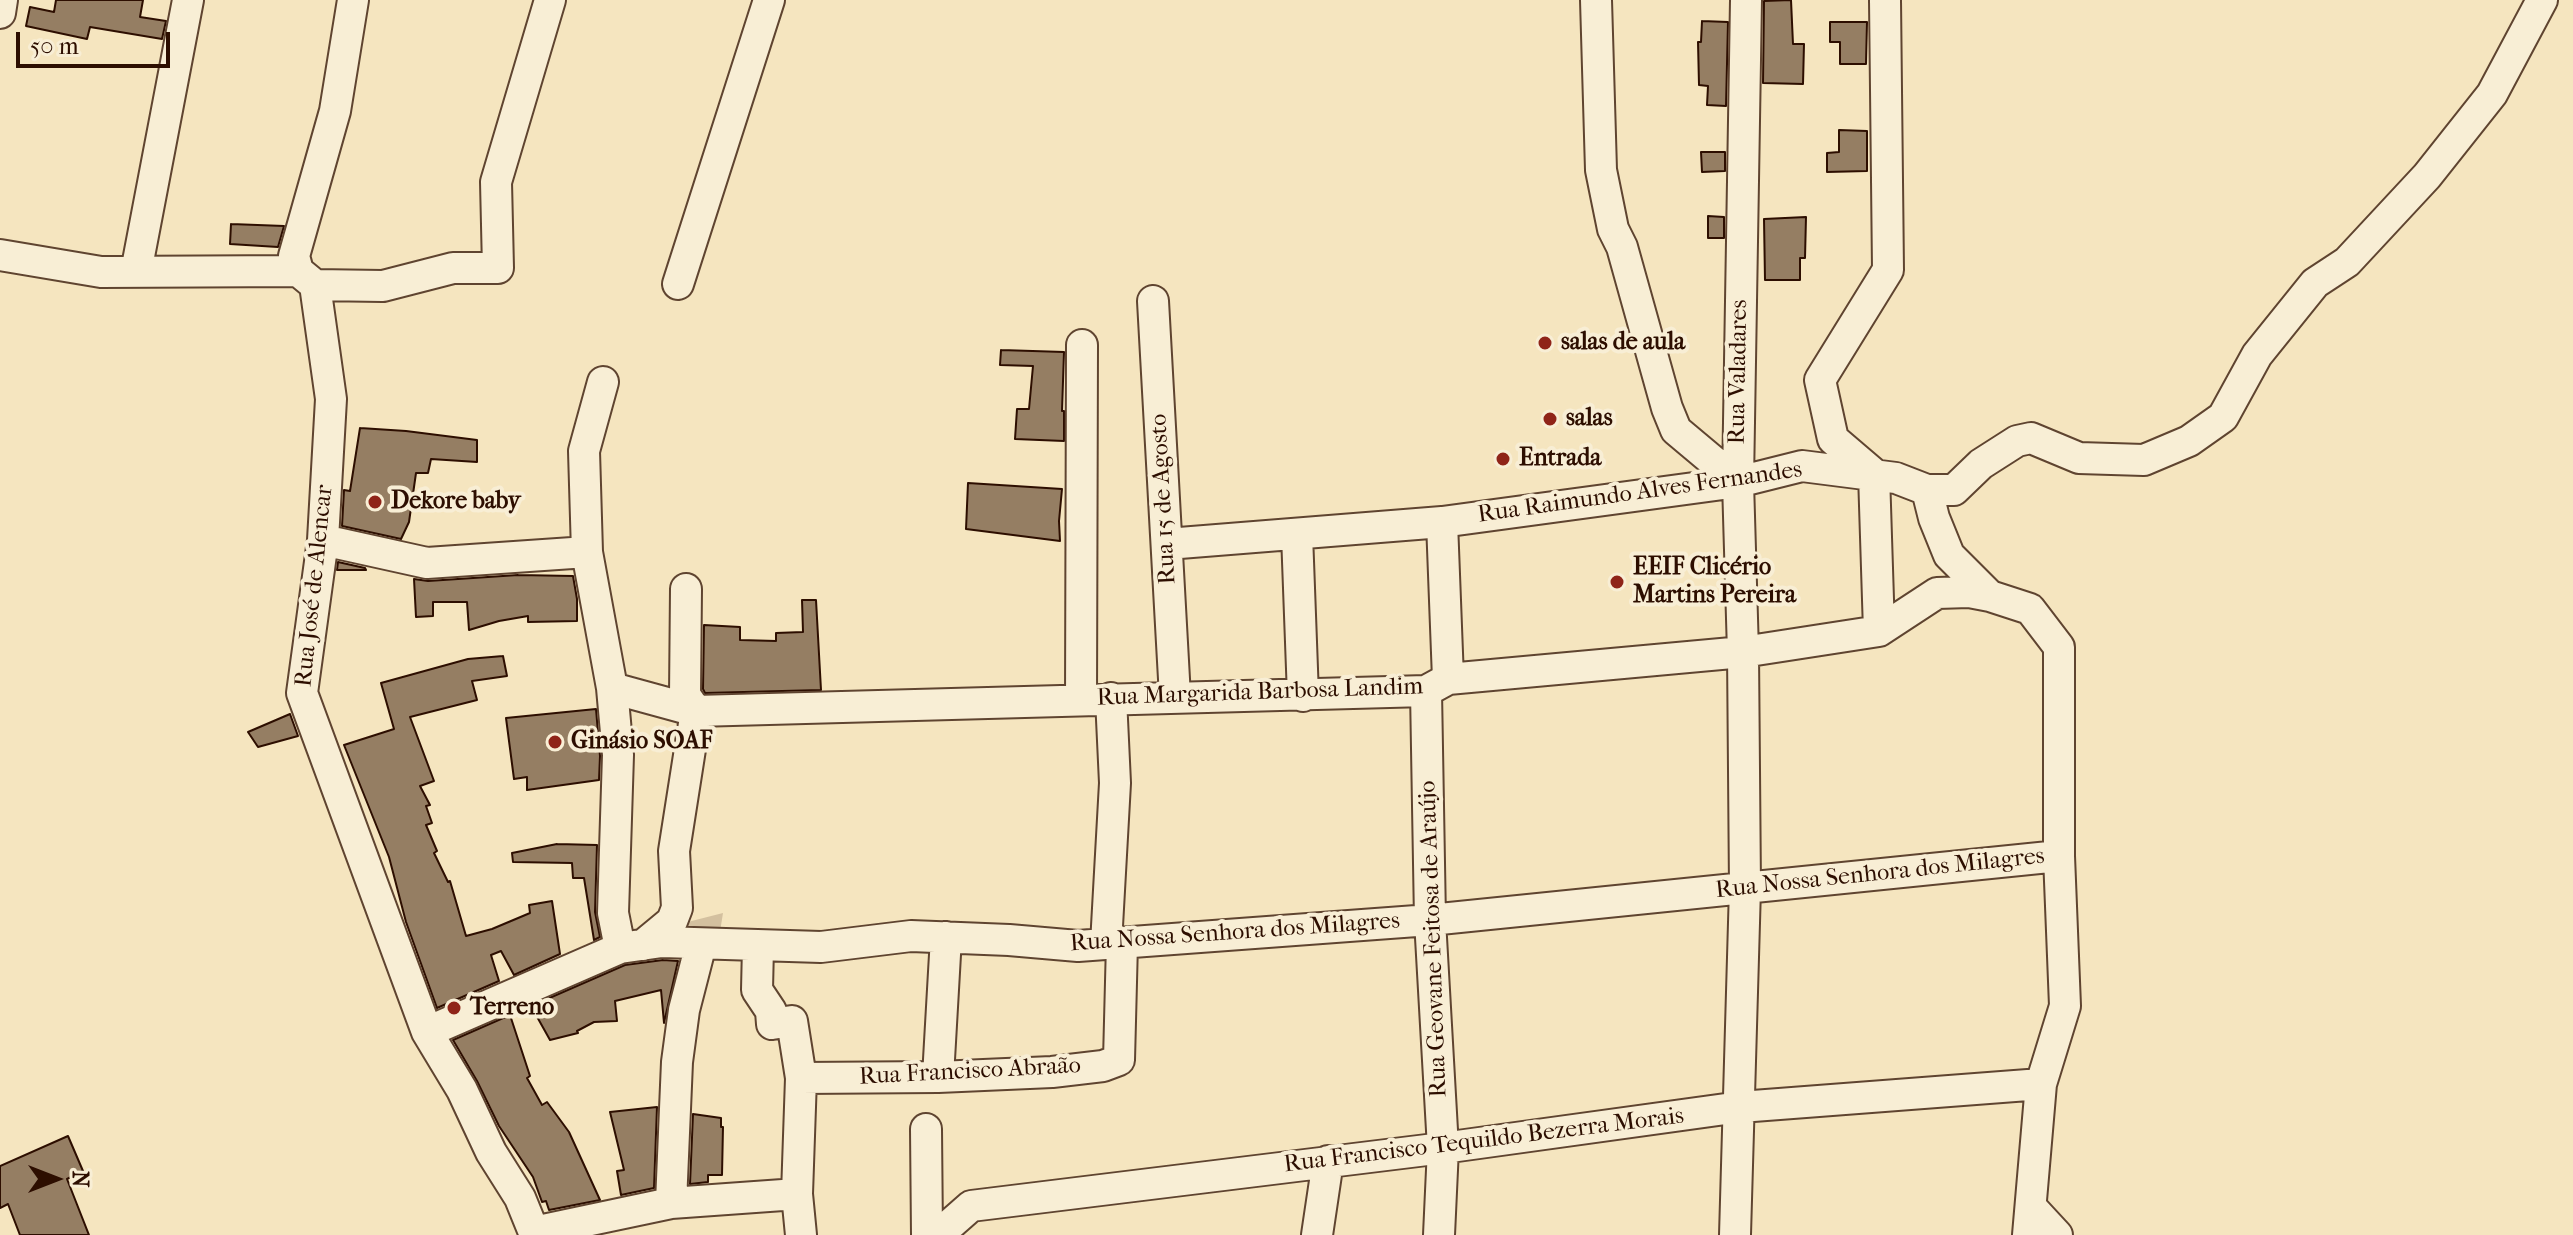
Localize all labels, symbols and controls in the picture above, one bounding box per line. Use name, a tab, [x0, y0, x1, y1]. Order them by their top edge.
scale bar	[20, 16, 174, 66]
text: 50 m	[30, 32, 79, 60]
street label: Rua Valadares	[1723, 299, 1755, 445]
place label: salas de aula	[1561, 329, 1685, 357]
marker: salas de aula	[1536, 334, 1554, 352]
place label: salas	[1566, 405, 1613, 433]
marker: salas	[1541, 410, 1559, 428]
street label: Rua 15 de Agosto	[1145, 413, 1183, 585]
place label: Entrada	[1519, 445, 1601, 473]
marker: Entrada	[1494, 450, 1512, 468]
street label: Rua Raimundo Alves Fernandes	[1476, 456, 1804, 530]
street label: Rua José de Alencar	[290, 483, 340, 689]
place label: Dekore baby	[391, 488, 520, 516]
marker: Dekore baby	[366, 493, 384, 511]
place label: EEIF Clicério Martins Pereira	[1633, 554, 1796, 610]
marker: EEIF Clicério Martins Pereira	[1608, 573, 1626, 591]
street label: Rua Margarida Barbosa Landim	[1096, 673, 1424, 713]
place label: Ginásio SOAF	[571, 728, 713, 756]
marker: Ginásio SOAF	[546, 733, 564, 751]
street label: Rua Geovane Feitosa de Araújo	[1414, 780, 1454, 1098]
street label: Rua Nossa Senhora dos Milagres	[1714, 842, 2046, 906]
street label: Rua Nossa Senhora dos Milagres	[1069, 907, 1401, 959]
place label: Terreno	[470, 994, 554, 1022]
marker: Terreno	[445, 999, 463, 1017]
street label: Rua Francisco Abraão	[858, 1052, 1082, 1092]
street label: Rua Francisco Tequildo Bezerra Morais	[1282, 1102, 1686, 1180]
north arrow	[16, 1139, 96, 1219]
text: N	[67, 1171, 93, 1187]

